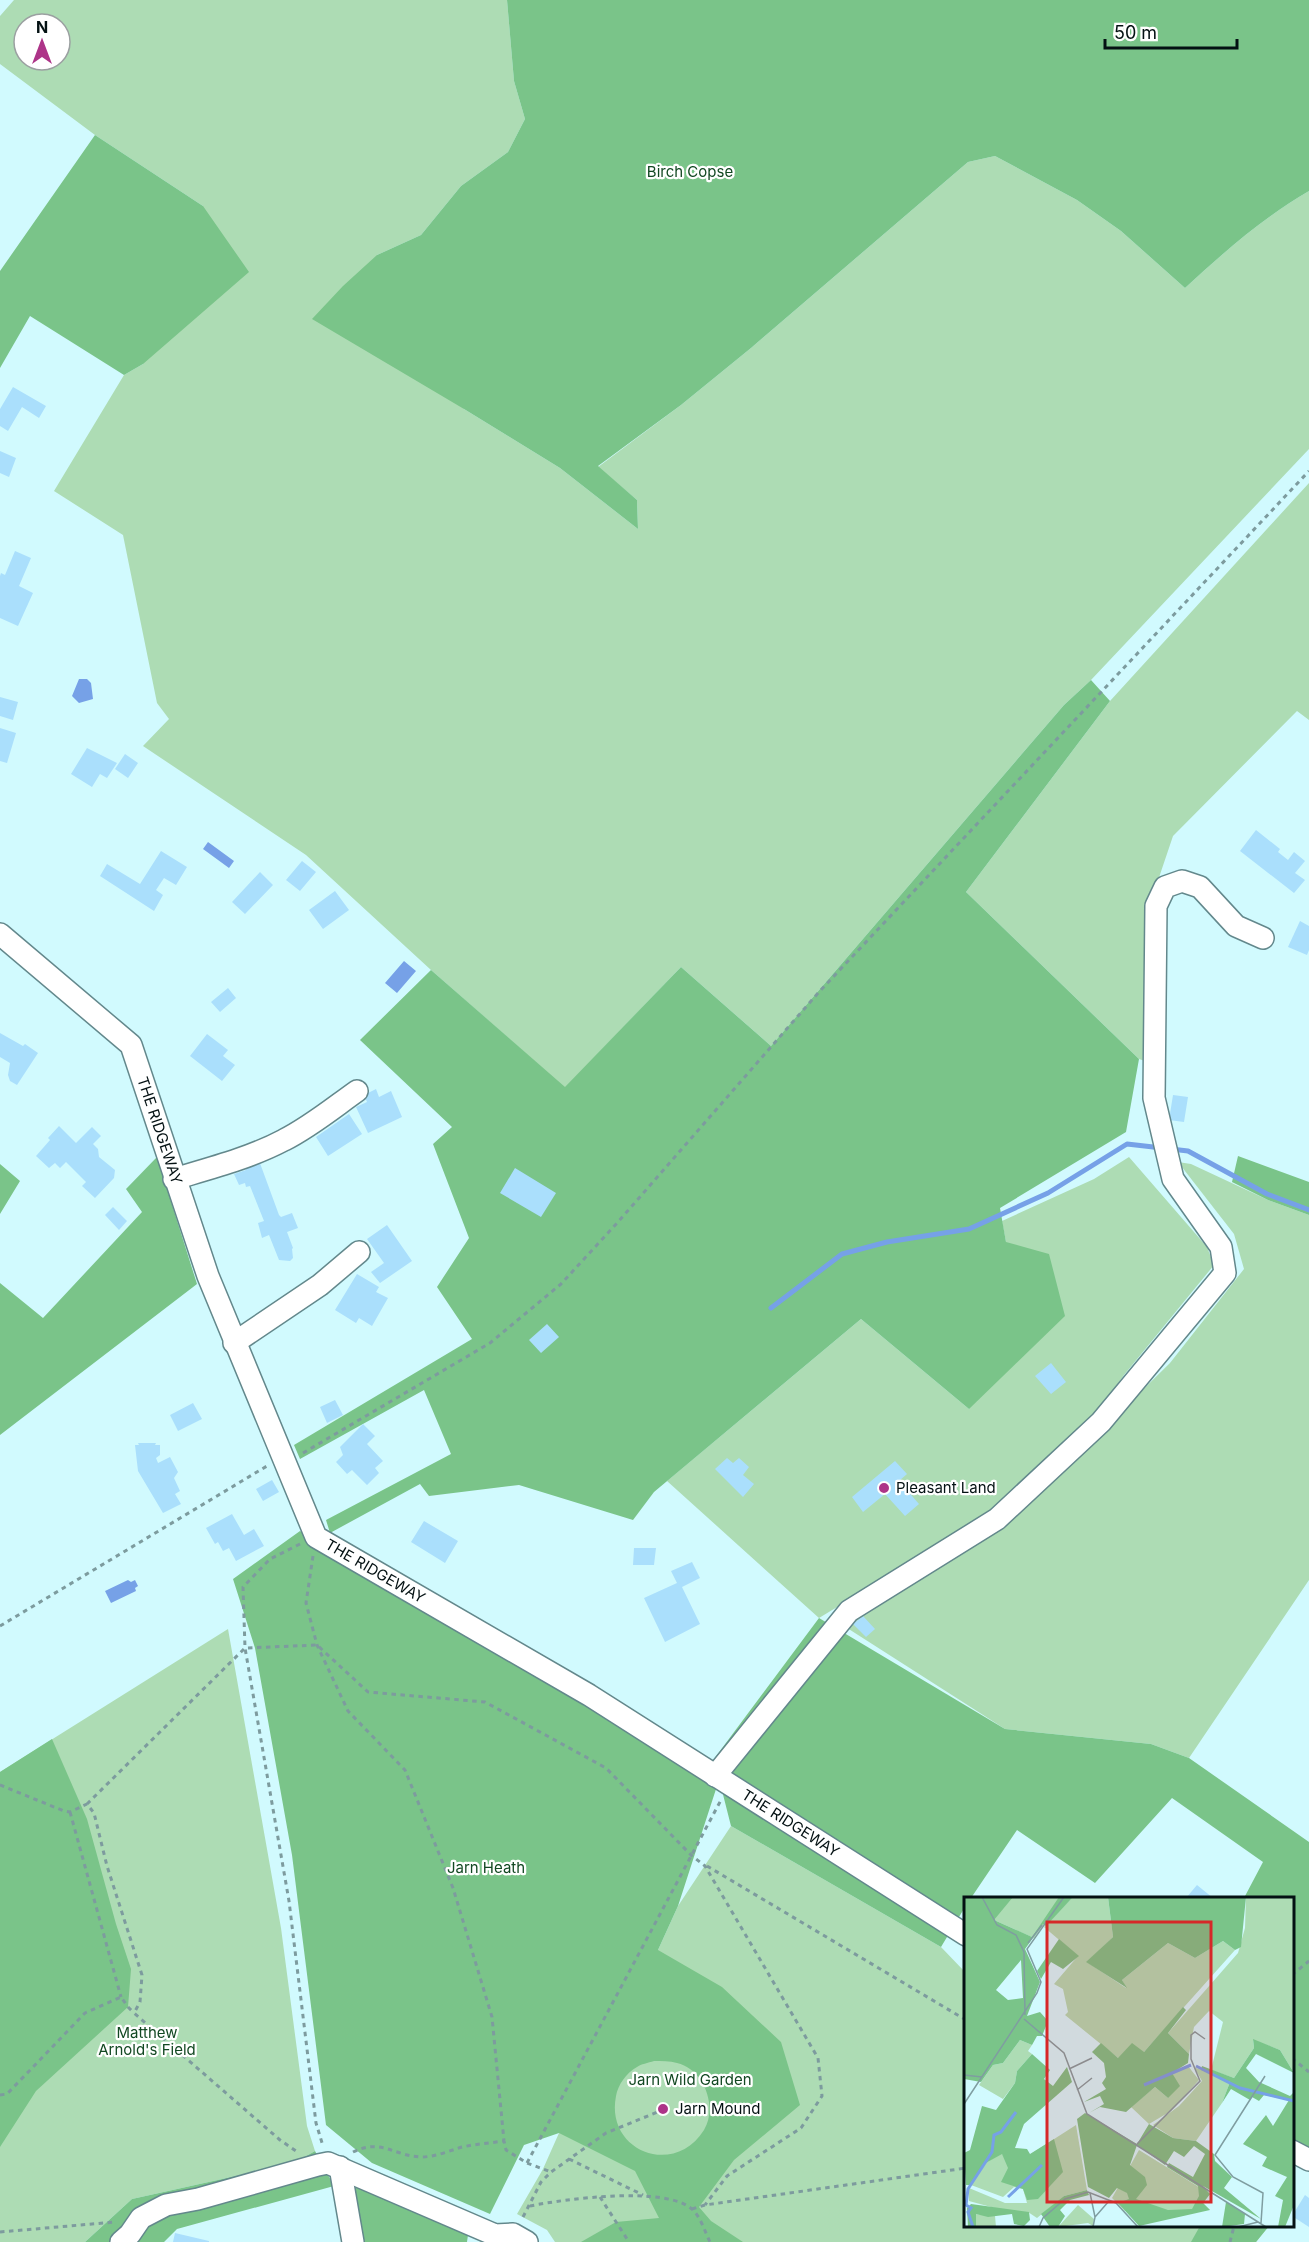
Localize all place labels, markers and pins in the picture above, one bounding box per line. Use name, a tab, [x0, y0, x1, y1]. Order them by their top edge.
place label: Pleasant Land	[896, 1478, 996, 1497]
marker: Pleasant Land	[877, 1481, 891, 1495]
place label: Jarn Mound	[675, 2099, 760, 2118]
marker: Jarn Mound	[656, 2102, 670, 2116]

